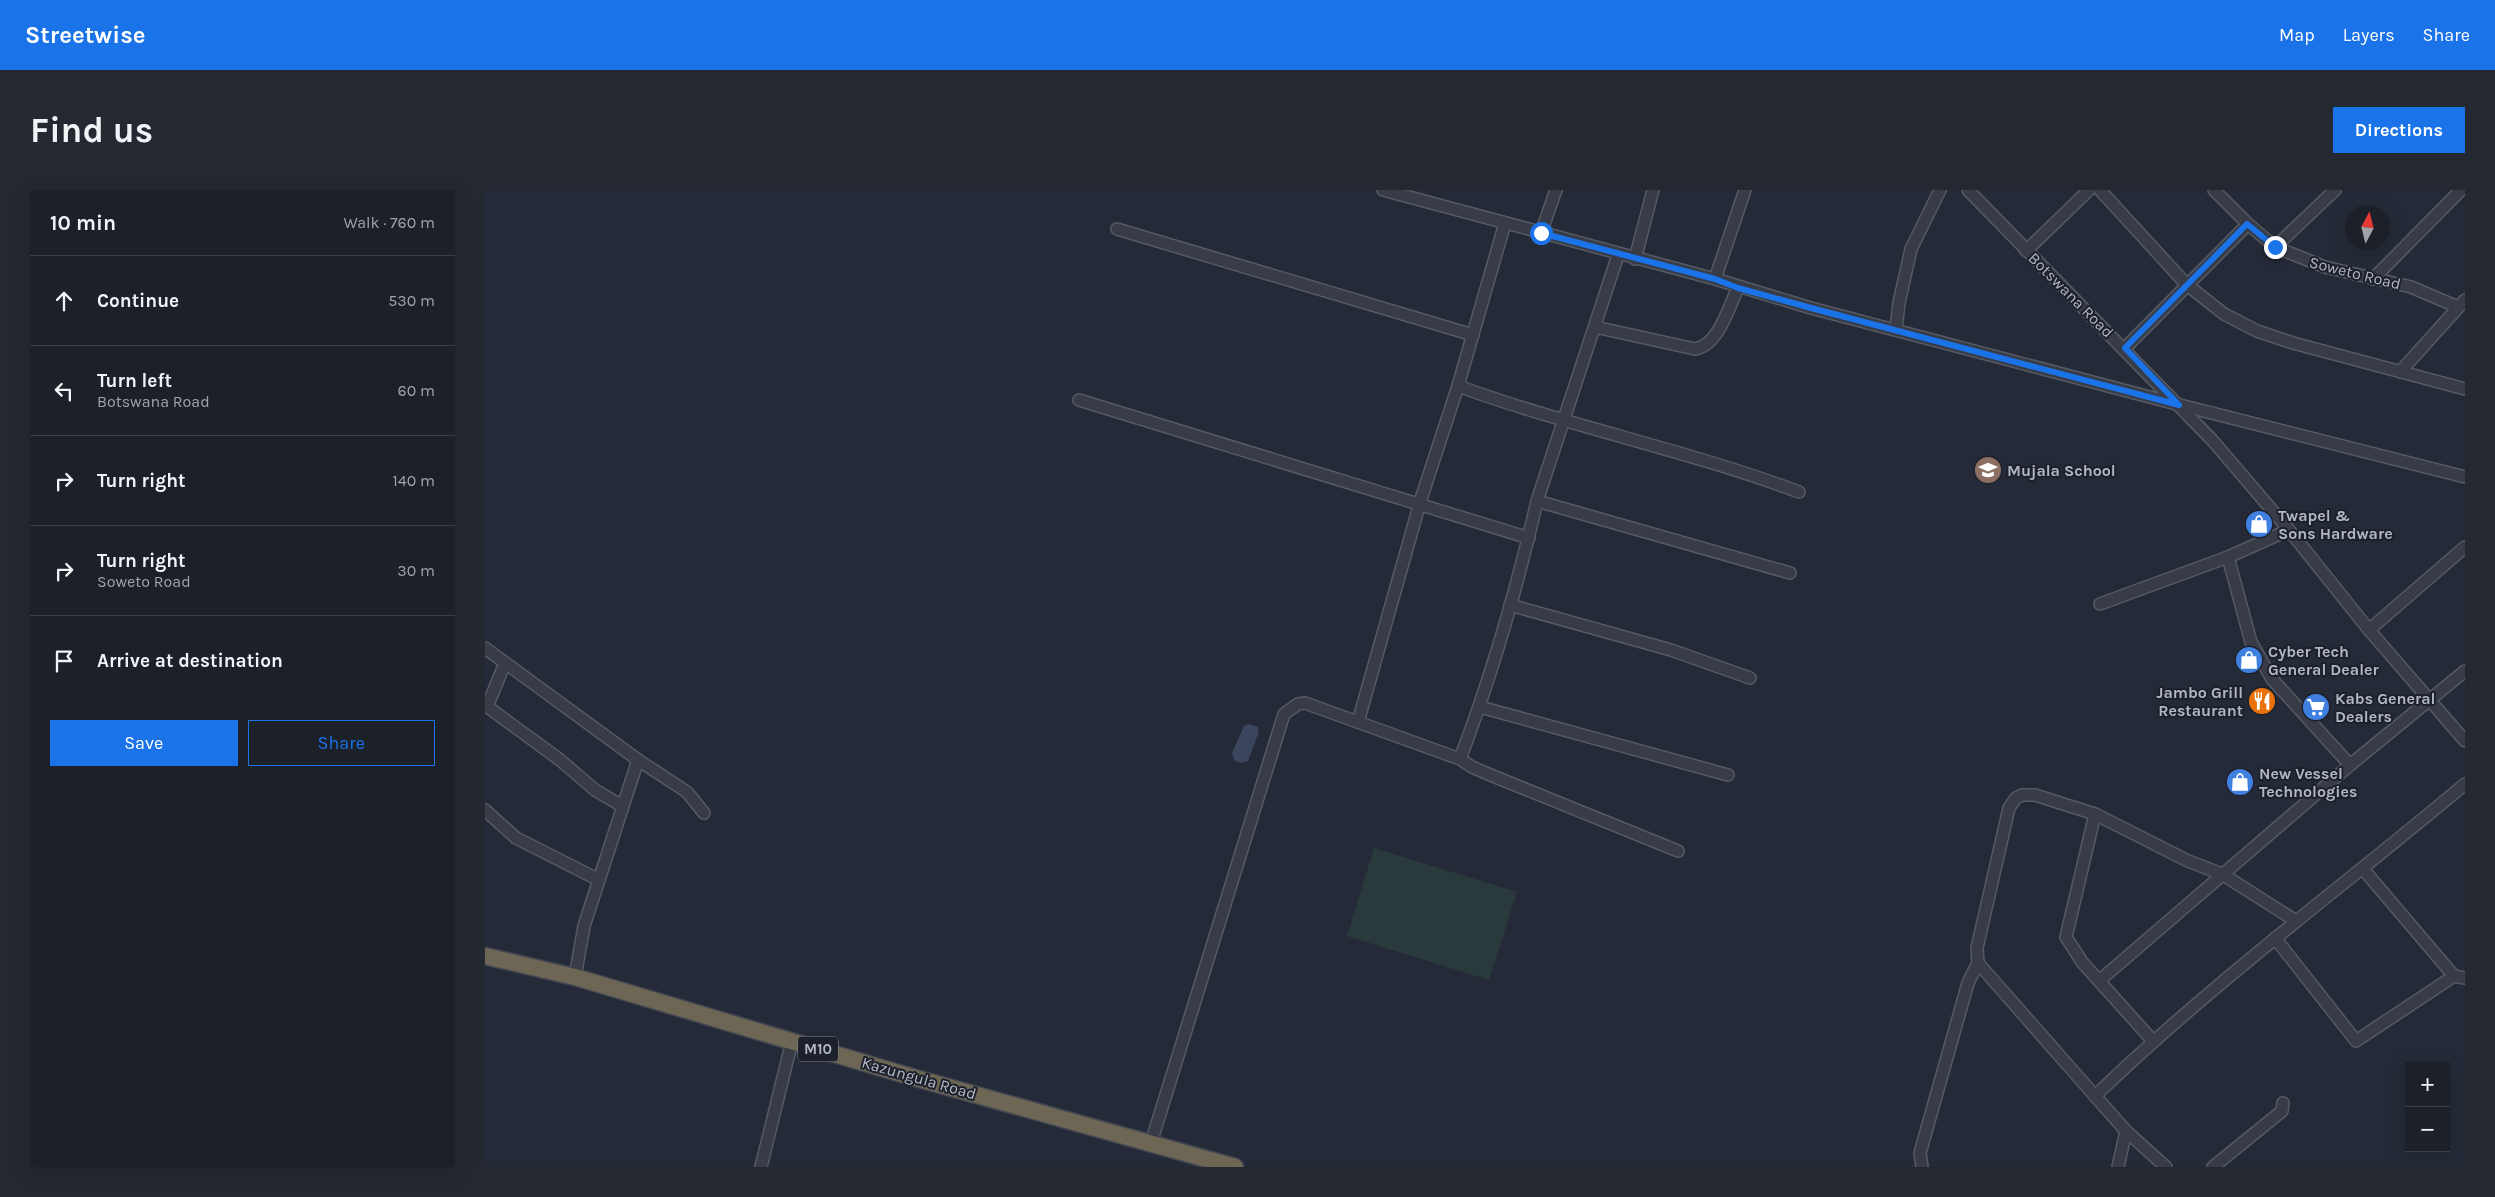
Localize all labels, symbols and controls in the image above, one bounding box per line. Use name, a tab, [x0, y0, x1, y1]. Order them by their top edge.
text: Streetwise	[25, 21, 146, 49]
text: Map	[2279, 24, 2315, 46]
text: Layers	[2343, 24, 2395, 46]
text: Share	[2423, 24, 2470, 46]
button: Directions	[2333, 107, 2465, 153]
text: Find us	[30, 110, 153, 151]
north arrow	[2345, 205, 2390, 250]
text: 10 min	[50, 211, 116, 235]
text: Walk · 760 m	[344, 213, 435, 232]
route start	[1530, 222, 1553, 245]
route end	[2264, 236, 2287, 259]
street label: Botswana Road	[2024, 248, 2118, 342]
street label: Soweto Road	[2307, 252, 2403, 294]
icon: ahead	[50, 287, 78, 315]
text: Continue	[97, 290, 179, 312]
text: 530 m	[388, 291, 435, 310]
text: Turn left	[97, 370, 172, 392]
icon: left	[50, 377, 78, 405]
text: 60 m	[398, 381, 435, 400]
text: Botswana Road	[97, 392, 210, 411]
school or university icon: Mujala School	[1973, 455, 2003, 485]
place label: Mujala School	[2007, 461, 2116, 480]
icon: right	[50, 467, 78, 495]
text: Turn right	[97, 470, 186, 492]
text: 140 m	[393, 471, 435, 490]
place label: Twapel & Sons Hardware	[2278, 506, 2393, 543]
shop icon: Twapel & Sons Hardware	[2244, 509, 2274, 539]
text: Turn right	[97, 550, 186, 572]
icon: right	[50, 557, 78, 585]
text: 30 m	[397, 561, 435, 580]
text: Soweto Road	[97, 572, 191, 591]
place label: Cyber Tech General Dealer	[2268, 642, 2379, 679]
shop icon: Cyber Tech General Dealer	[2234, 645, 2264, 675]
icon: arrive	[50, 647, 78, 675]
text: Arrive at destination	[97, 650, 283, 672]
place label: Jambo Grill Restaurant	[2156, 683, 2243, 720]
restaurant icon: Jambo Grill Restaurant	[2247, 686, 2277, 716]
place label: Kabs General Dealers	[2335, 689, 2435, 726]
supermarket icon: Kabs General Dealers	[2301, 692, 2331, 722]
button: Save	[50, 720, 238, 766]
button: Share	[248, 720, 435, 766]
place label: New Vessel Technologies	[2259, 764, 2358, 801]
shop icon: New Vessel Technologies	[2225, 767, 2255, 797]
road number: M10	[798, 1036, 838, 1062]
street label: Kazungula Road	[860, 1053, 978, 1103]
map controls	[2405, 1062, 2450, 1152]
button: +	[2405, 1062, 2450, 1107]
button: −	[2405, 1107, 2450, 1152]

